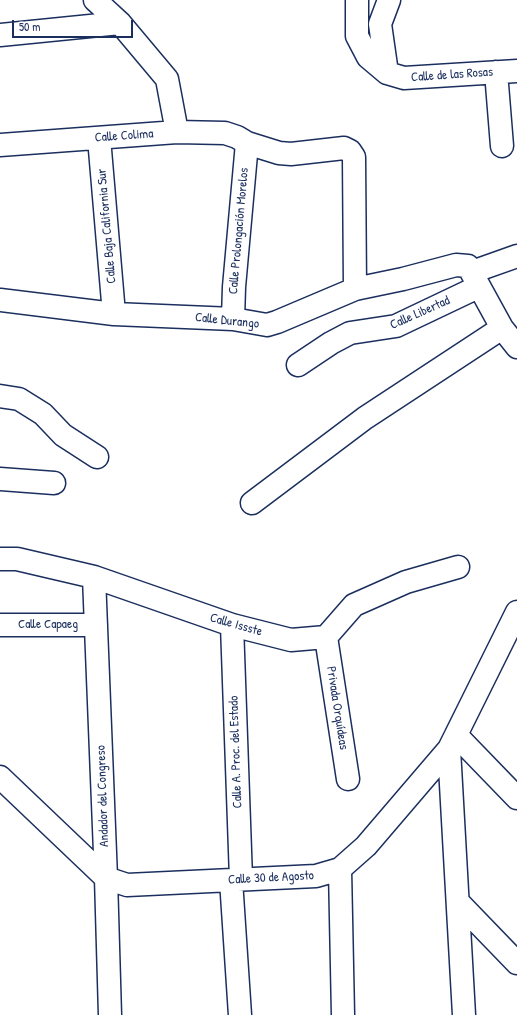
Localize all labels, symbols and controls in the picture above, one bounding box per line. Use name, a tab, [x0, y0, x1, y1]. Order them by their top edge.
scale bar	[14, 12, 135, 38]
text: 50 m	[19, 18, 40, 35]
street label: Calle de las Rosas	[411, 64, 493, 86]
street label: Calle Colima	[94, 126, 154, 146]
street label: Calle Prolongación Morelos	[226, 167, 252, 295]
street label: Calle Baja California Sur	[94, 168, 120, 284]
street label: Calle Libertad	[388, 293, 452, 333]
street label: Calle Durango	[194, 310, 260, 332]
street label: Calle Issste	[208, 610, 264, 640]
street label: Calle Capaeg	[18, 617, 78, 633]
street label: Privada Orquídeas	[323, 665, 351, 751]
street label: Calle A. Proc. del Estado	[226, 695, 246, 809]
street label: Andador del Congreso	[93, 745, 113, 847]
street label: Calle 30 de Agosto	[228, 868, 314, 888]

